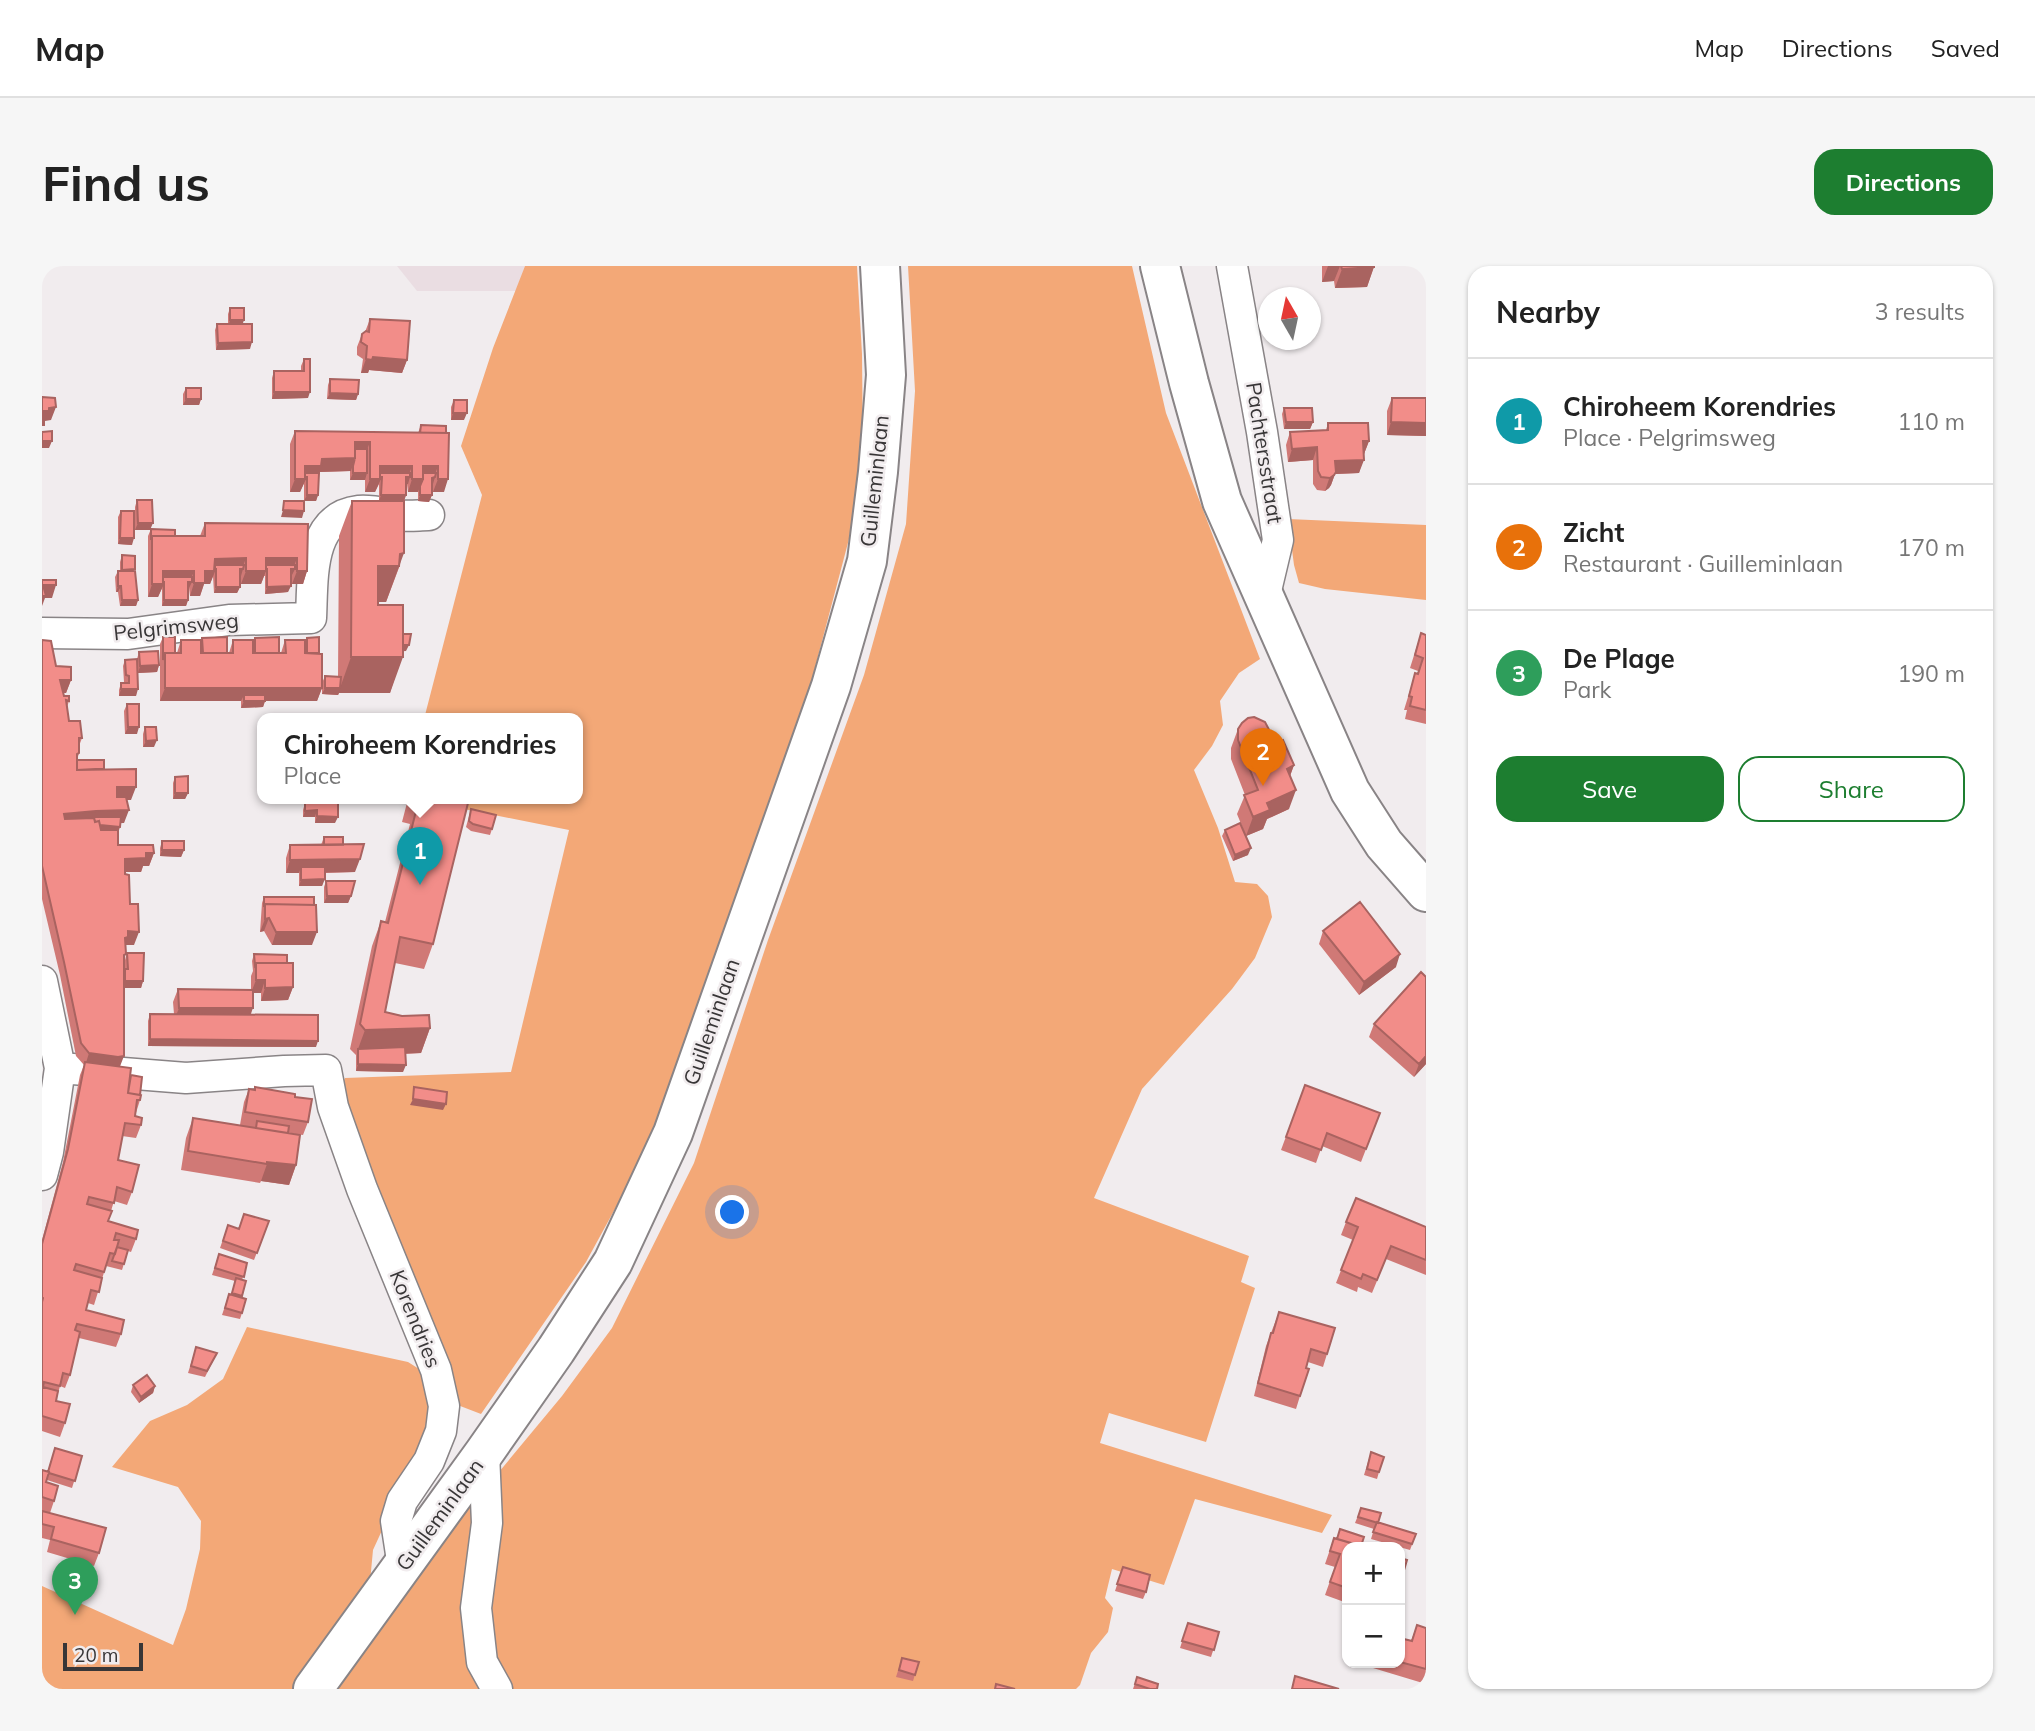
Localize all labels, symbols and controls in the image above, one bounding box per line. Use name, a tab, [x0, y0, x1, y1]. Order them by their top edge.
text: Map	[35, 28, 105, 69]
text: Map	[1694, 33, 1744, 63]
text: Directions	[1782, 33, 1893, 63]
text: Saved	[1931, 33, 2000, 63]
button: Directions	[1814, 149, 1993, 215]
text: Find us	[42, 152, 210, 213]
north arrow	[1258, 287, 1321, 350]
text: Nearby	[1496, 293, 1600, 331]
text: 3 results	[1875, 297, 1965, 326]
street label: Pachtersstraat	[1241, 380, 1289, 525]
text: Chiroheem Korendries	[1563, 390, 1836, 423]
text: 1	[1512, 407, 1526, 436]
text: 110 m	[1897, 407, 1965, 436]
street label: Guilleminlaan	[854, 414, 894, 548]
text: Place · Pelgrimsweg	[1563, 423, 1776, 452]
text: Zicht	[1563, 516, 1624, 549]
text: 2	[1512, 533, 1526, 562]
text: 170 m	[1897, 533, 1965, 562]
text: Restaurant · Guilleminlaan	[1563, 549, 1843, 578]
street label: Pelgrimsweg	[112, 607, 240, 646]
text: De Plage	[1563, 642, 1675, 675]
text: 3	[1512, 659, 1526, 688]
text: 190 m	[1897, 659, 1965, 688]
text: Park	[1563, 675, 1611, 704]
popup	[257, 713, 583, 804]
text: Chiroheem Korendries	[283, 728, 557, 761]
pin: 2	[1240, 728, 1286, 786]
button: Save	[1496, 756, 1724, 822]
button: Share	[1738, 756, 1965, 822]
text: Place	[283, 761, 341, 790]
pin: 1	[397, 827, 443, 885]
street label: Guilleminlaan	[677, 955, 745, 1088]
your location	[715, 1195, 749, 1229]
street label: Korendries	[385, 1266, 447, 1371]
street label: Guilleminlaan	[390, 1453, 489, 1576]
map controls	[1342, 1542, 1405, 1668]
button: +	[1342, 1542, 1405, 1605]
pin: 3	[52, 1557, 98, 1615]
button: −	[1342, 1605, 1405, 1668]
scale bar	[63, 1640, 144, 1672]
text: 20 m	[74, 1643, 118, 1667]

